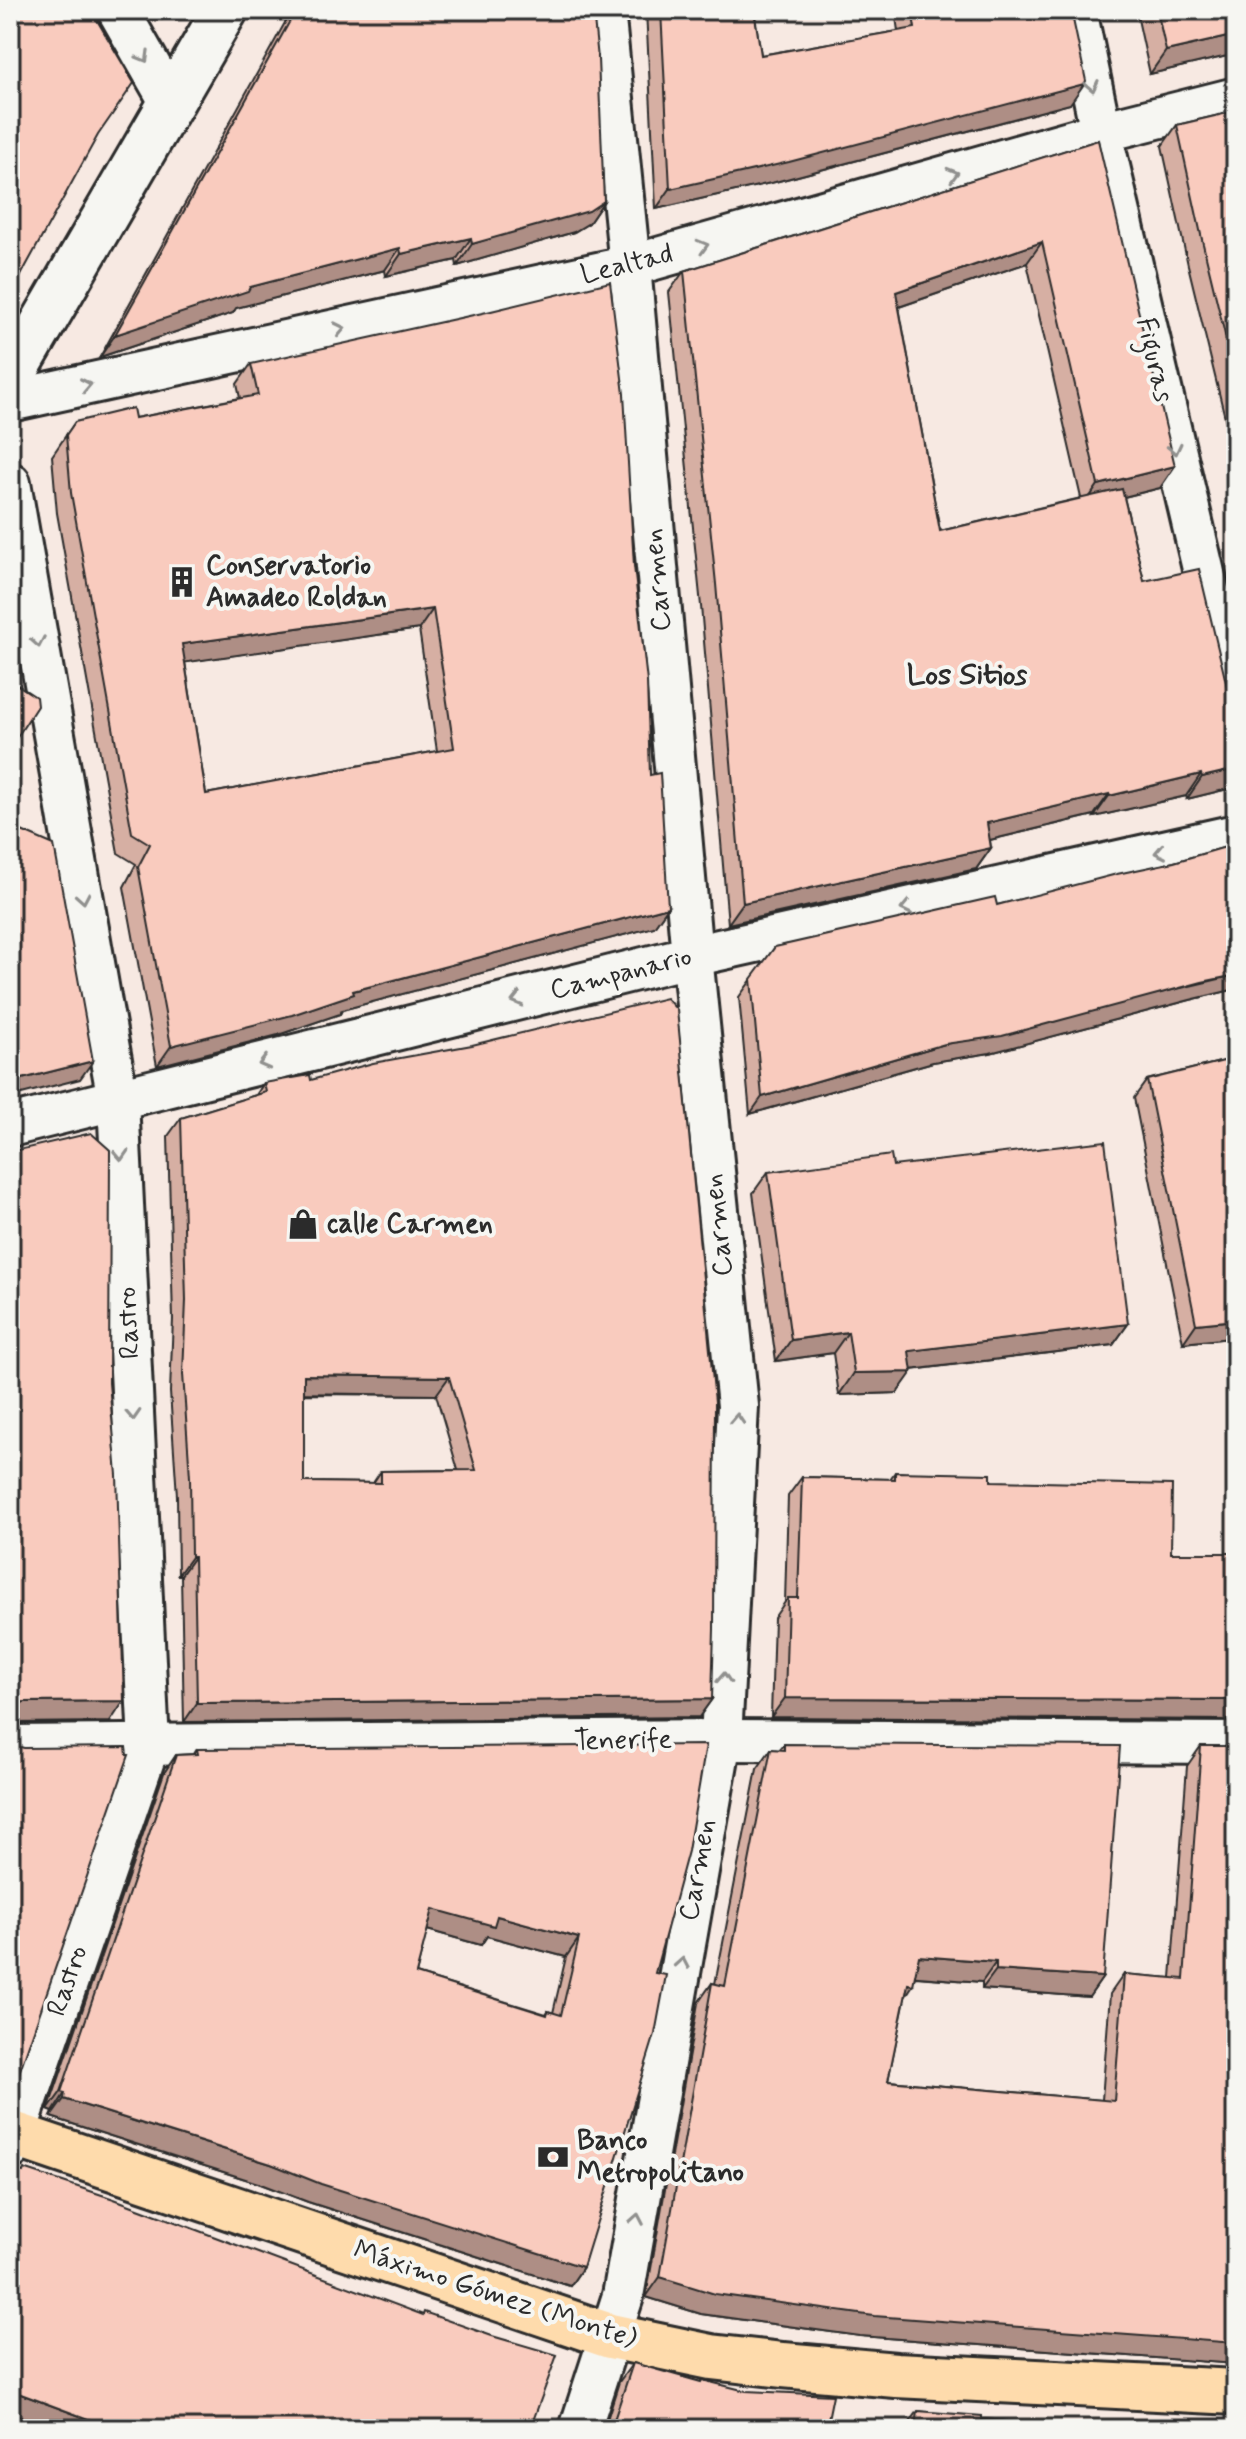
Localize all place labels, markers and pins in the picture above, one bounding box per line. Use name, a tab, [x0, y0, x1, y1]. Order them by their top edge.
place label: Conservatorio Amadeo Roldan	[206, 548, 387, 617]
building icon: Conservatorio Amadeo Roldan	[165, 565, 199, 599]
place label: calle Carmen	[327, 1206, 493, 1243]
shop icon: calle Carmen	[286, 1207, 320, 1241]
place label: Banco Metropolitano	[577, 2123, 744, 2192]
bank icon: Banco Metropolitano	[536, 2140, 570, 2174]

